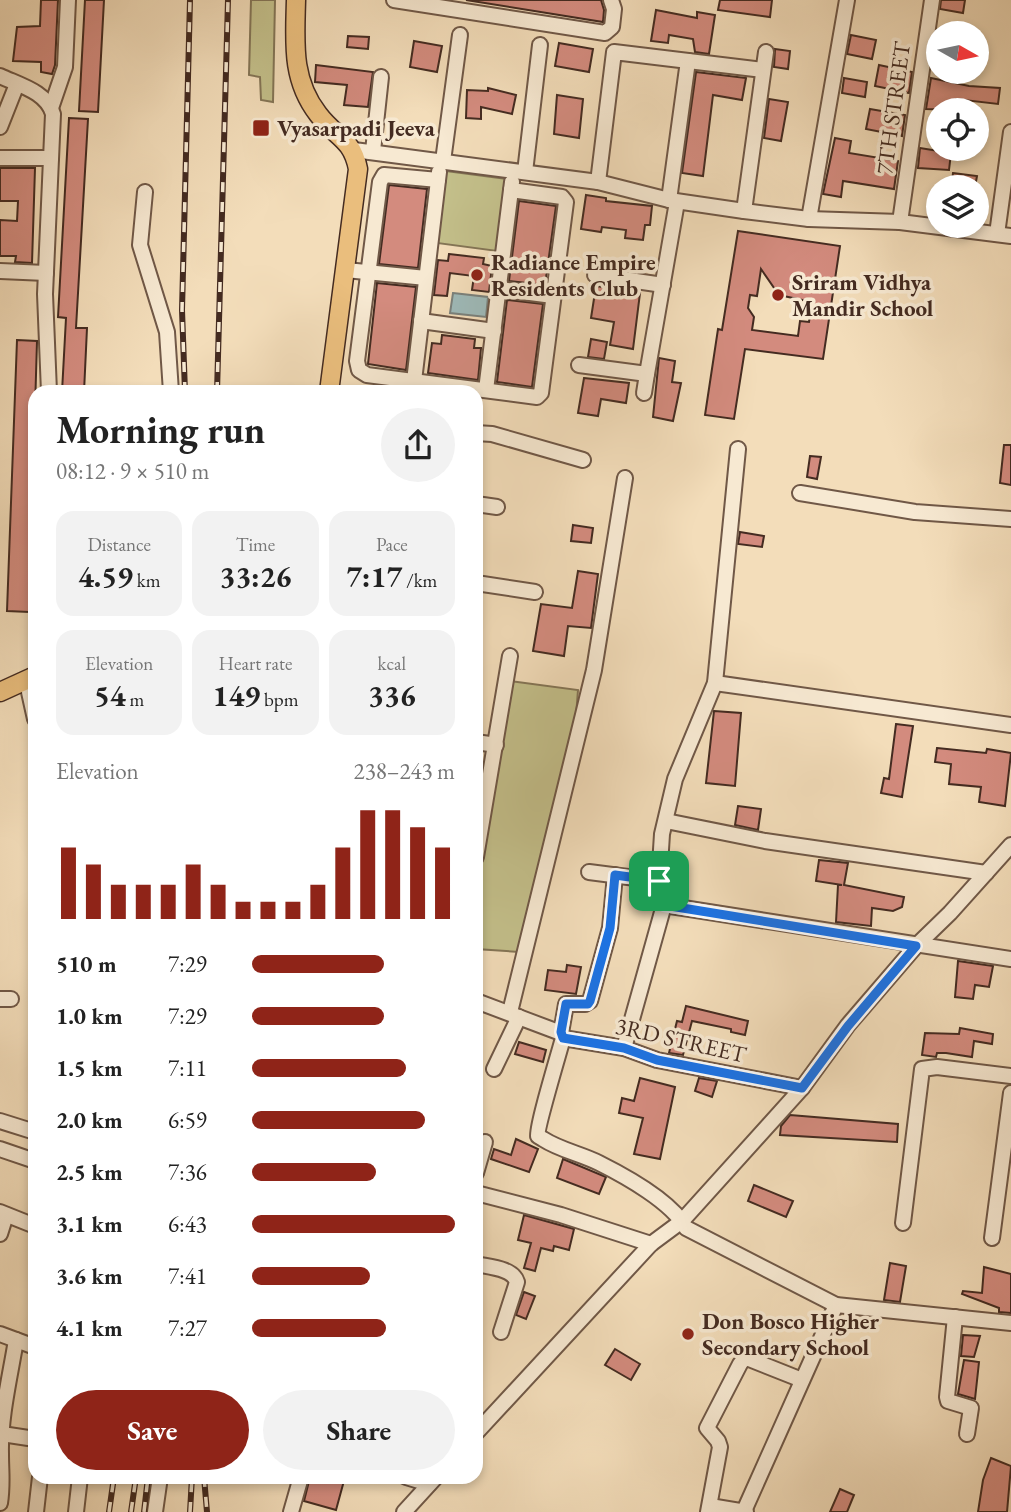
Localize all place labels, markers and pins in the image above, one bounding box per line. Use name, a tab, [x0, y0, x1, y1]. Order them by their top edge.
place label: Vyasarpadi Jeeva	[277, 113, 436, 143]
marker: Vyasarpadi Jeeva	[251, 118, 271, 138]
place label: Radiance Empire Residents Club	[491, 247, 656, 303]
marker: Radiance Empire Residents Club	[469, 267, 485, 283]
place label: Sriram Vidhya Mandir School	[792, 267, 934, 323]
marker: Sriram Vidhya Mandir School	[770, 287, 786, 303]
pin	[629, 851, 689, 911]
place label: Don Bosco Higher Secondary School	[702, 1306, 879, 1362]
marker: Don Bosco Higher Secondary School	[680, 1326, 696, 1342]

